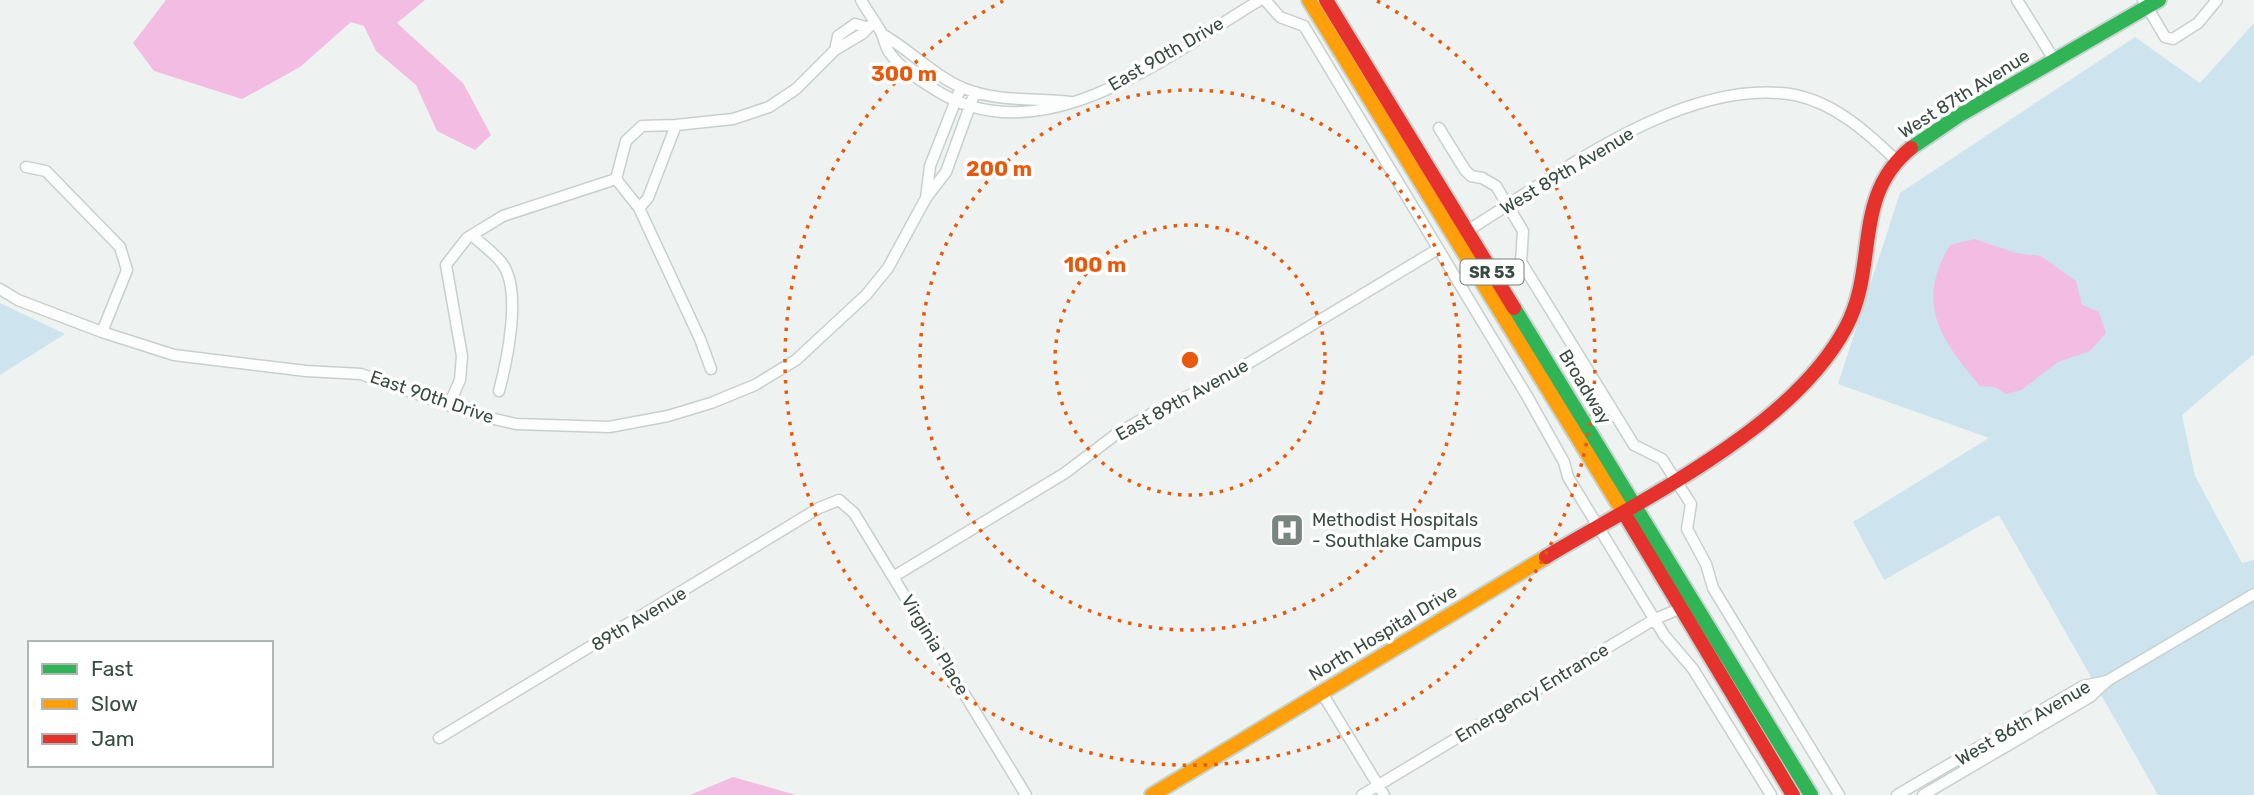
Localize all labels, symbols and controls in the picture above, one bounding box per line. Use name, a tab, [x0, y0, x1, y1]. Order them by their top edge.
street label: East 90th Drive	[1105, 12, 1227, 96]
street label: West 87th Avenue	[1894, 45, 2034, 143]
text: 300 m	[871, 61, 937, 86]
street label: West 89th Avenue	[1496, 122, 1638, 220]
text: 200 m	[966, 156, 1032, 181]
text: 100 m	[1064, 252, 1126, 277]
road number: SR 53	[1460, 260, 1524, 284]
street label: Broadway	[1554, 346, 1616, 429]
centre of rings	[1178, 348, 1202, 372]
street label: East 89th Avenue	[1112, 354, 1252, 446]
street label: East 90th Drive	[367, 366, 497, 428]
place label: Methodist Hospitals - Southlake Campus	[1312, 509, 1482, 552]
hospital icon: Methodist Hospitals - Southlake Campus	[1268, 511, 1306, 549]
street label: North Hospital Drive	[1305, 580, 1461, 686]
street label: 89th Avenue	[587, 582, 691, 656]
street label: Virginia Place	[896, 591, 974, 699]
street label: Emergency Entrance	[1451, 638, 1613, 748]
legend	[28, 641, 273, 767]
text: Fast	[91, 656, 133, 681]
street label: West 86th Avenue	[1952, 675, 2094, 771]
text: Slow	[91, 691, 138, 716]
text: Jam	[91, 726, 135, 751]

